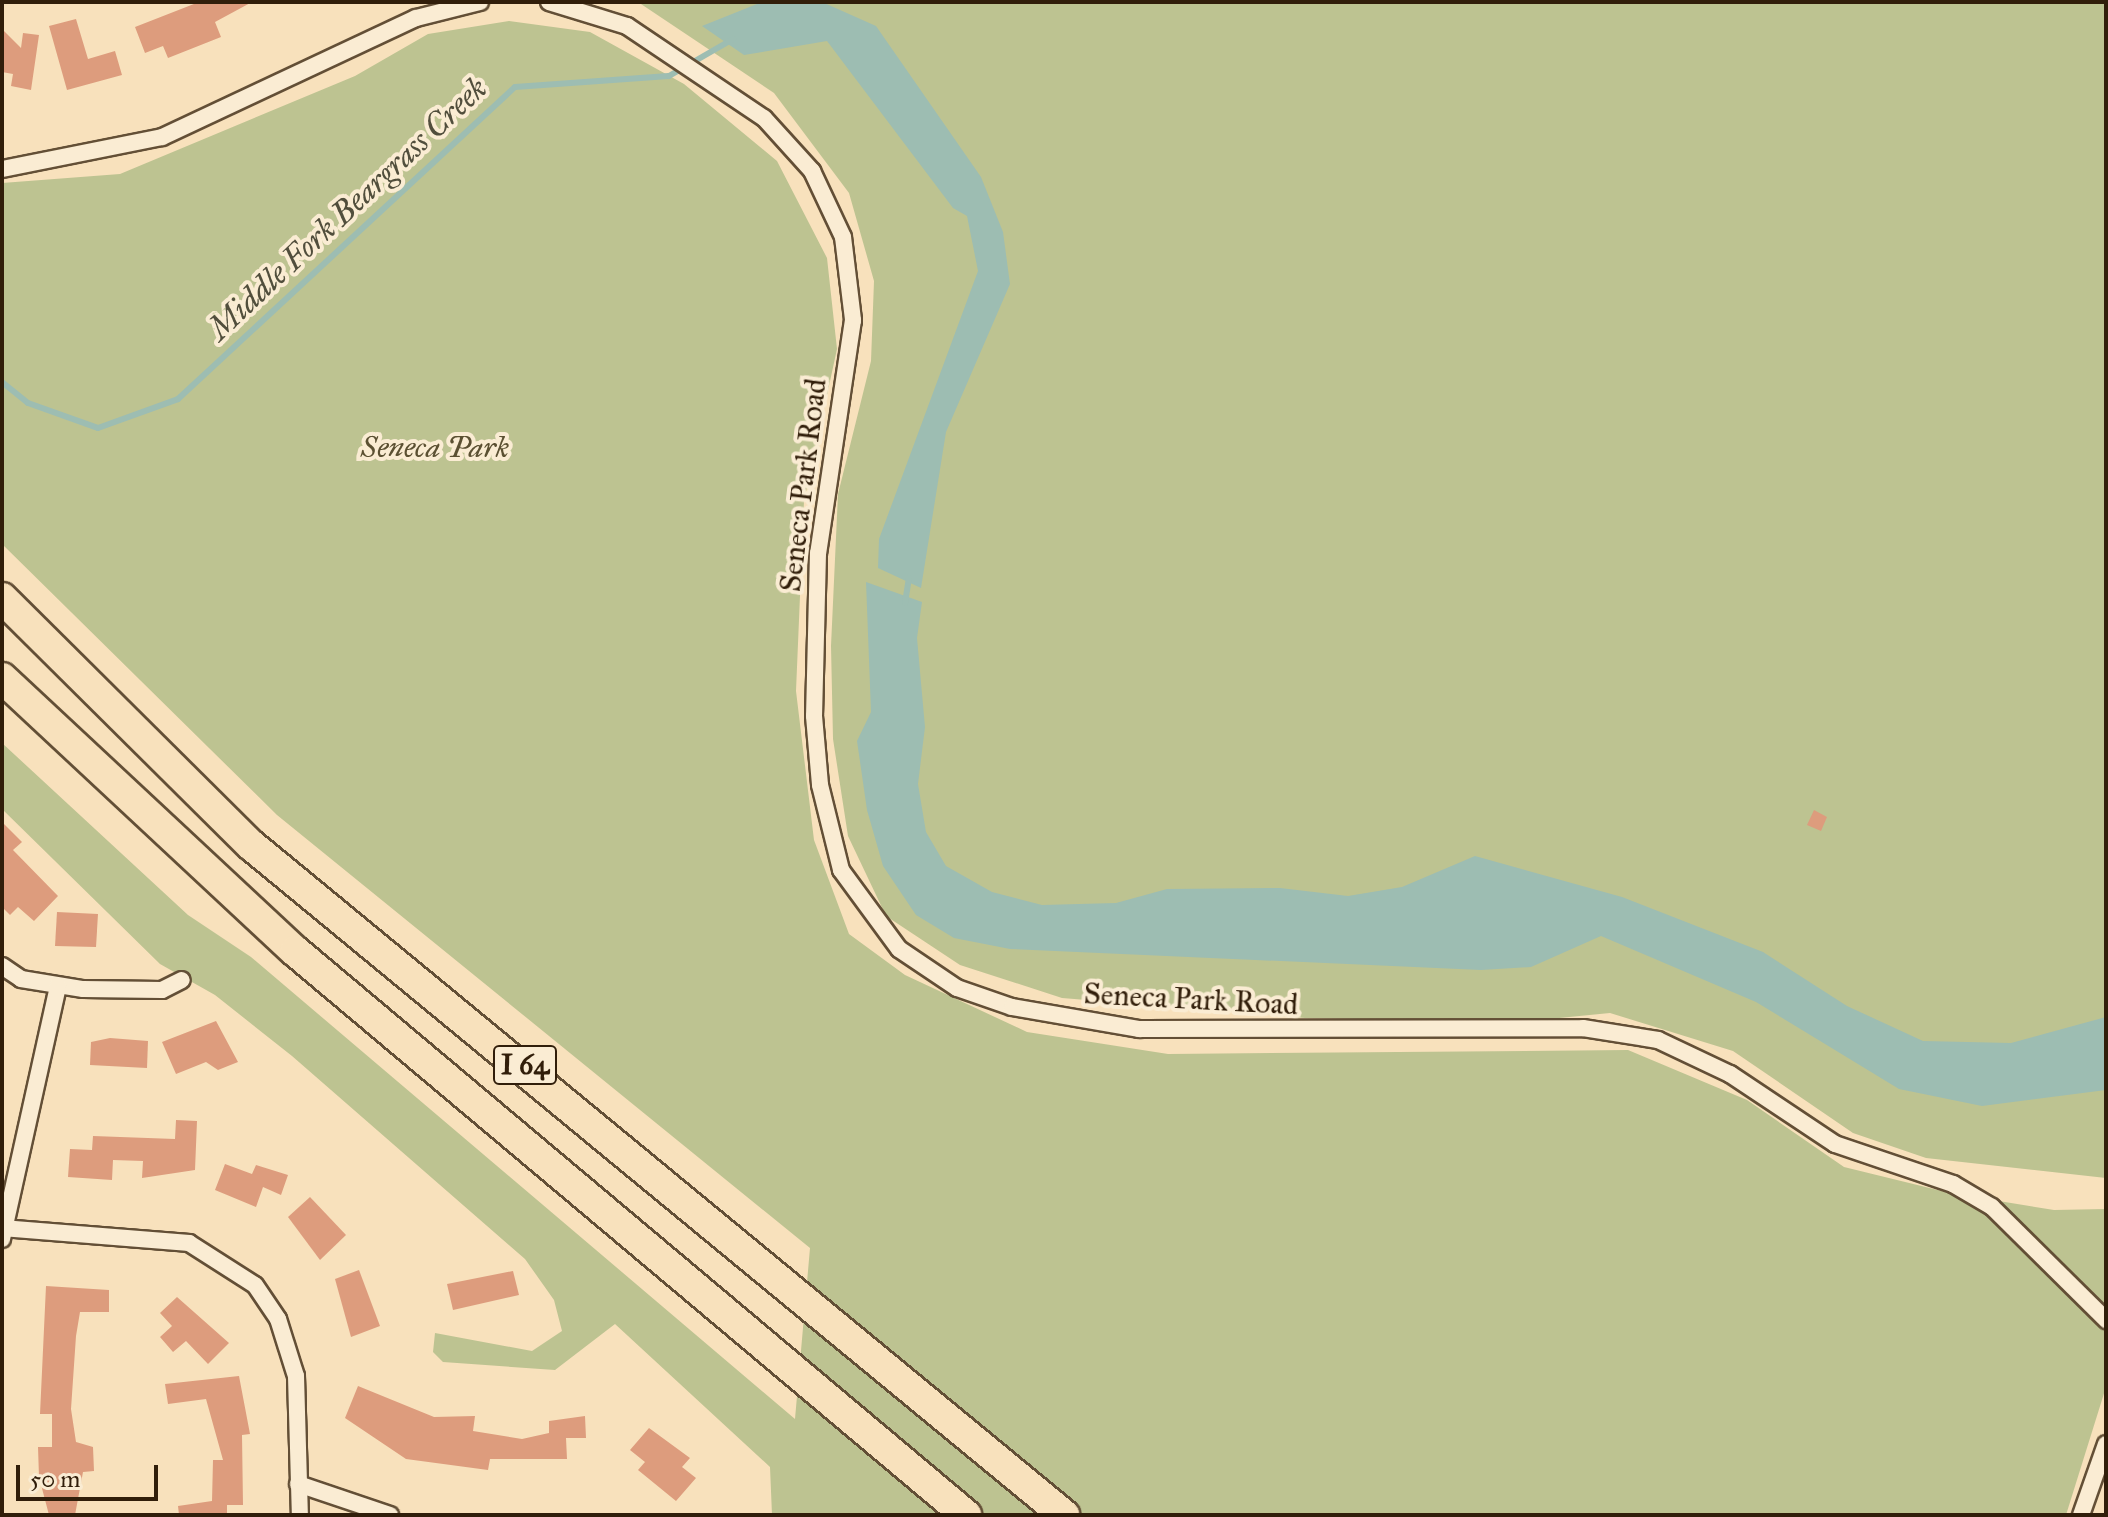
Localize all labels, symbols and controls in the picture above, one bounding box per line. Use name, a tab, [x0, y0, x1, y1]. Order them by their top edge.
water label: Middle Fork Beargrass Creek	[200, 70, 496, 348]
street label: Seneca Park Road	[772, 376, 834, 594]
park label: Seneca Park	[361, 429, 509, 465]
street label: Seneca Park Road	[1083, 975, 1299, 1023]
road number: I 64	[493, 1041, 557, 1089]
scale bar	[20, 1449, 162, 1499]
text: 50 m	[30, 1464, 80, 1494]

